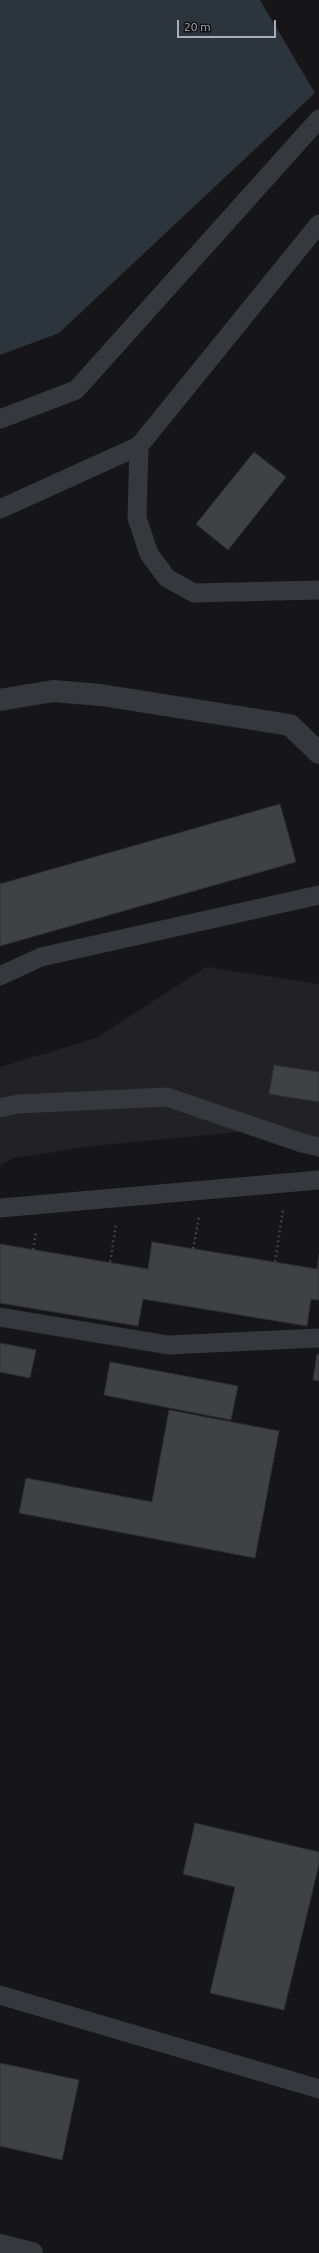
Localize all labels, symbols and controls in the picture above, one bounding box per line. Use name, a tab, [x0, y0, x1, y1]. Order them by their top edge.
scale bar	[179, 12, 278, 38]
text: 20 m	[184, 20, 211, 33]

